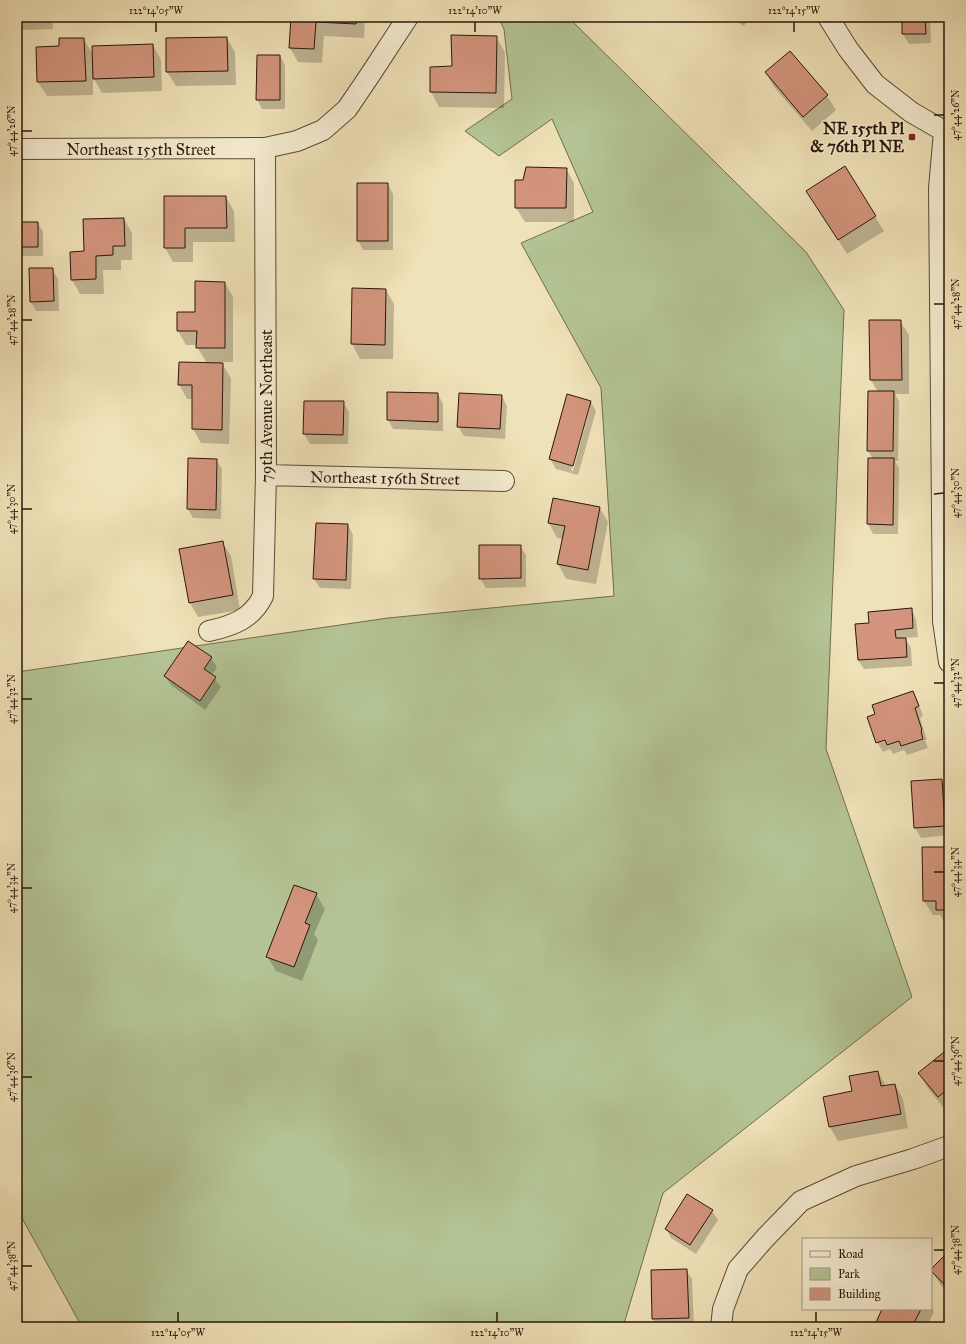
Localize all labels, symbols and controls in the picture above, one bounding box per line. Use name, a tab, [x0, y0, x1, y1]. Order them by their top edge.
text: 122°14'05"W	[129, 5, 184, 17]
text: 122°14'10"W	[448, 5, 502, 17]
text: 122°14'15"W	[768, 5, 821, 17]
text: 47°44'26"N	[950, 89, 962, 140]
text: 47°44'26"N	[6, 105, 18, 156]
place label: NE 155th Pl & 76th Pl NE	[810, 119, 905, 156]
marker: NE 155th Pl & 76th Pl NE	[907, 132, 917, 142]
street label: Northeast 155th Street	[66, 140, 216, 159]
text: 47°44'28"N	[950, 278, 962, 330]
text: 47°44'28"N	[6, 294, 18, 346]
street label: 79th Avenue Northeast	[257, 329, 276, 483]
street label: Northeast 156th Street	[310, 467, 460, 489]
text: 47°44'30"N	[950, 467, 962, 518]
text: 47°44'30"N	[6, 483, 18, 534]
text: 47°44'32"N	[950, 658, 962, 708]
text: 47°44'32"N	[6, 674, 18, 724]
text: 47°44'34"N	[950, 846, 962, 897]
text: 47°44'34"N	[6, 862, 18, 913]
text: 47°44'36"N	[950, 1035, 962, 1086]
text: 47°44'36"N	[6, 1051, 18, 1102]
text: 47°44'38"N	[950, 1224, 962, 1275]
legend	[802, 1238, 932, 1310]
text: 47°44'38"N	[6, 1240, 18, 1291]
text: Road	[838, 1247, 864, 1261]
text: Park	[838, 1267, 860, 1281]
text: Building	[838, 1287, 881, 1302]
text: 122°14'05"W	[151, 1327, 206, 1339]
text: 122°14'10"W	[470, 1327, 524, 1339]
text: 122°14'15"W	[790, 1327, 843, 1339]

